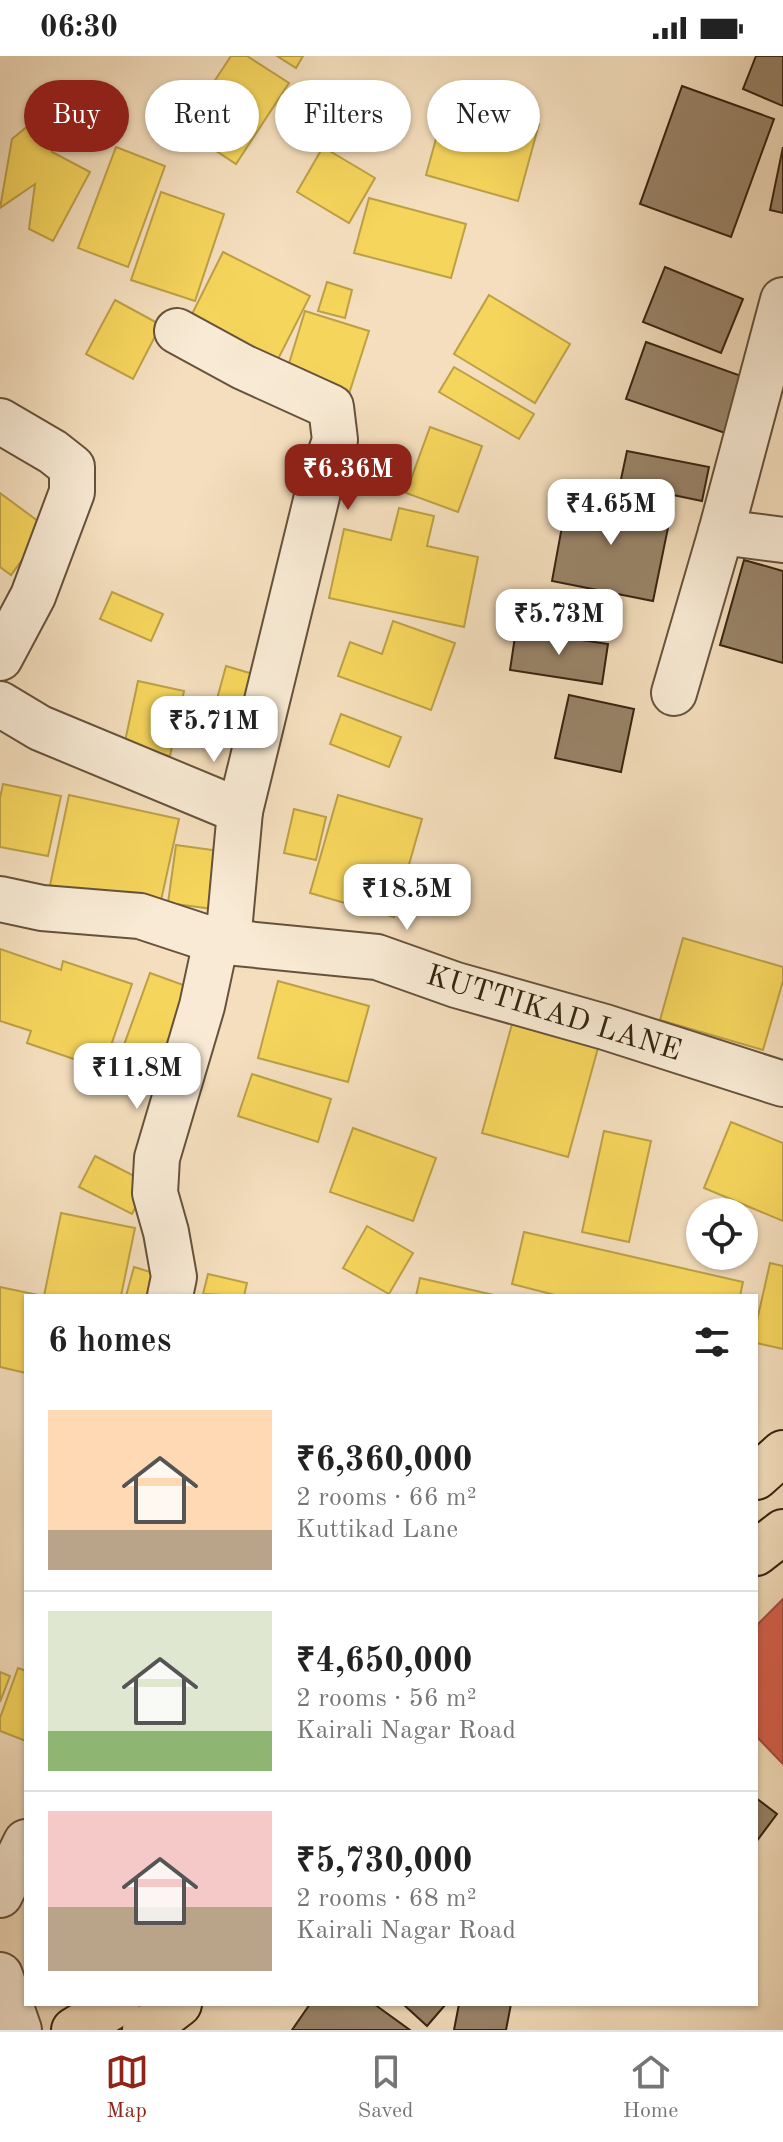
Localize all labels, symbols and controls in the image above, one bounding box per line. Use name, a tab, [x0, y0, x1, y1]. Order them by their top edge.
text: 06:30	[40, 13, 118, 43]
chip: Buy	[24, 80, 129, 152]
chip: Rent	[145, 80, 259, 152]
chip: Filters	[275, 80, 411, 152]
chip: New	[427, 80, 540, 152]
pin: ₹6.36M	[283, 444, 413, 512]
text: ₹6.36M	[303, 457, 393, 483]
pin: ₹4.65M	[546, 479, 676, 547]
text: ₹4.65M	[566, 492, 656, 518]
pin: ₹5.73M	[494, 589, 624, 657]
text: ₹5.73M	[514, 602, 604, 628]
pin: ₹5.71M	[149, 696, 279, 764]
text: ₹5.71M	[169, 709, 259, 735]
pin: ₹18.5M	[342, 864, 472, 932]
text: ₹18.5M	[362, 877, 452, 903]
street label: KUTTIKAD LANE	[422, 961, 684, 1067]
pin: ₹11.8M	[72, 1043, 202, 1111]
text: ₹11.8M	[92, 1056, 182, 1082]
map controls	[686, 1198, 758, 1270]
button: locate	[686, 1198, 758, 1270]
icon: filters	[690, 1320, 734, 1364]
text: 6 homes	[48, 1325, 171, 1359]
icon: home	[112, 1442, 208, 1538]
text: ₹6,360,000	[296, 1444, 473, 1478]
text: 2 rooms · 66 m²	[296, 1485, 477, 1511]
text: Kuttikad Lane	[296, 1517, 458, 1543]
icon: home	[112, 1643, 208, 1739]
text: ₹4,650,000	[296, 1645, 473, 1679]
text: 2 rooms · 56 m²	[296, 1686, 477, 1712]
text: Kairali Nagar Road	[296, 1718, 516, 1744]
icon: home	[112, 1843, 208, 1939]
text: ₹5,730,000	[296, 1845, 473, 1879]
text: 2 rooms · 68 m²	[296, 1886, 477, 1912]
text: Kairali Nagar Road	[296, 1918, 516, 1944]
tab: Map	[105, 2050, 149, 2125]
tab: Saved	[358, 2050, 414, 2125]
tab: Home	[623, 2050, 678, 2125]

